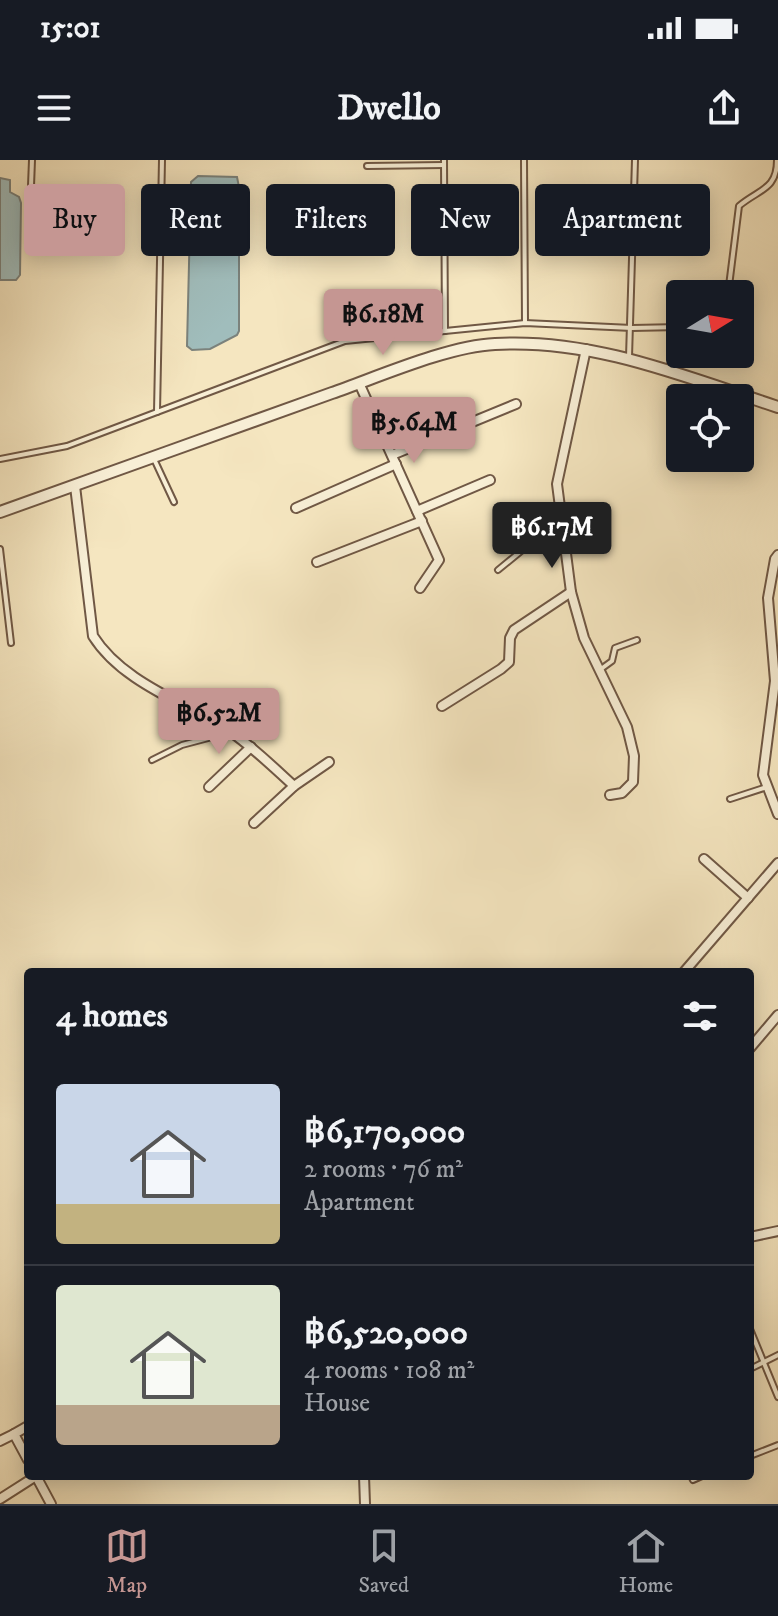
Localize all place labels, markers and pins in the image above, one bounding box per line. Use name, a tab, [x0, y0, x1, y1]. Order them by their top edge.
pin: ฿6.18M	[318, 289, 448, 357]
pin: ฿5.64M	[349, 397, 479, 465]
pin: ฿6.17M	[487, 502, 617, 570]
pin: ฿6.52M	[154, 688, 284, 756]

